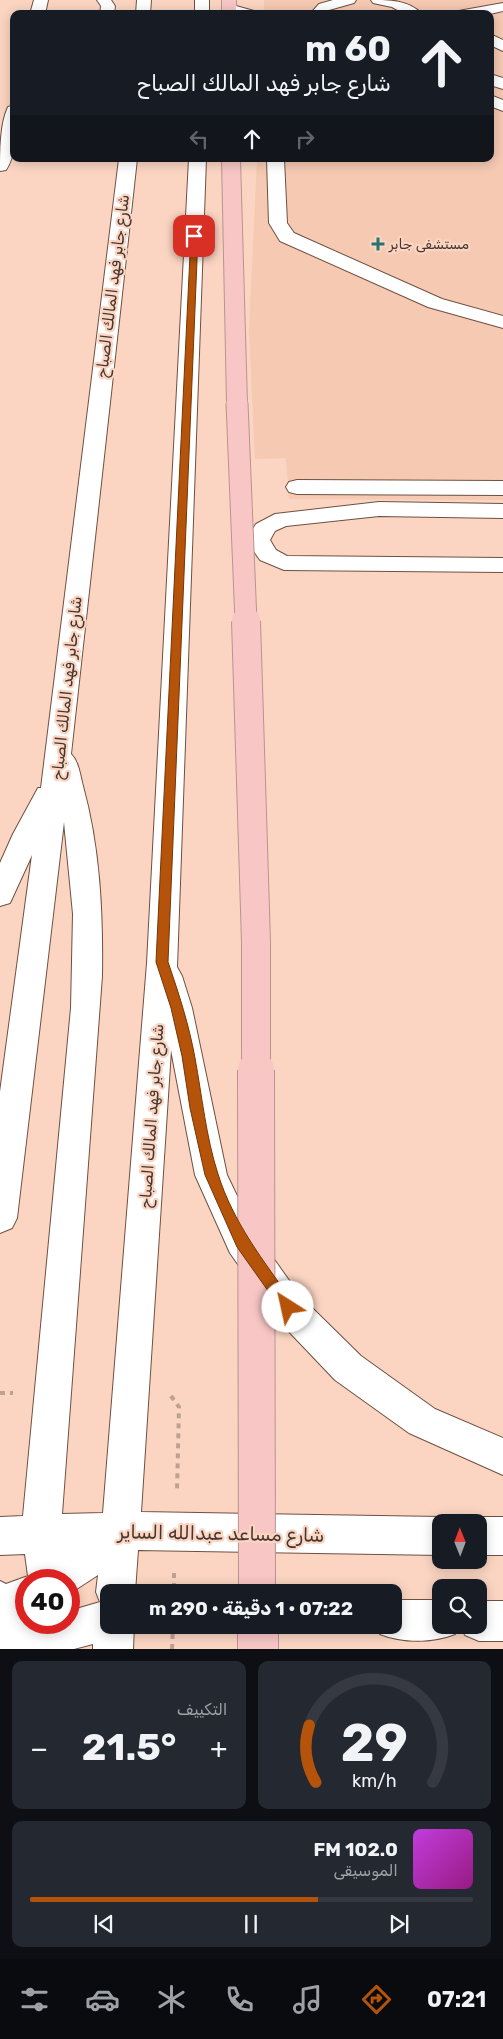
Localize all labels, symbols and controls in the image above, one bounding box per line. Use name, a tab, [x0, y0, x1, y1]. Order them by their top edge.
text: 60 m	[305, 28, 391, 70]
icon: ahead	[409, 30, 474, 95]
text: شارع جابر فهد المالك الصباح	[137, 70, 391, 97]
icon: left	[185, 125, 213, 153]
icon: ahead	[238, 125, 266, 153]
icon: right	[291, 125, 319, 153]
street label: شارع جابر فهد المالك الصباح	[92, 193, 135, 379]
pin	[173, 215, 215, 257]
icon: arrive	[180, 222, 208, 250]
place label: مستشفى جابر	[388, 236, 469, 253]
marker: مستشفى جابر	[371, 237, 385, 251]
street label: شارع جابر فهد المالك الصباح	[47, 595, 88, 781]
street label: شارع جابر فهد المالك الصباح	[136, 1023, 169, 1209]
position arrow	[261, 1280, 313, 1332]
north arrow	[432, 1514, 488, 1569]
map controls	[432, 1514, 487, 1634]
street label: شارع مساعد عبدالله الساير	[116, 1520, 324, 1549]
speed limit sign: 40	[15, 1569, 80, 1634]
button: search	[432, 1579, 487, 1634]
text: 07:22 · 1 دقيقة · 290 m	[149, 1597, 353, 1620]
text: التكييف	[177, 1700, 228, 1719]
text: 29	[341, 1712, 408, 1774]
text: 21.5°	[82, 1724, 176, 1770]
text: −	[30, 1732, 48, 1765]
text: +	[210, 1732, 228, 1765]
text: km/h	[352, 1770, 397, 1791]
text: 102.0 FM	[314, 1838, 398, 1861]
text: الموسيقى	[334, 1861, 398, 1880]
icon: previous	[90, 1910, 118, 1938]
icon: pause	[237, 1910, 265, 1938]
icon: next	[385, 1910, 413, 1938]
icon: filters	[17, 1982, 52, 2017]
icon: car	[85, 1982, 120, 2017]
icon: climate	[154, 1982, 189, 2017]
icon: phone	[222, 1982, 257, 2017]
icon: music	[290, 1982, 325, 2017]
icon: directions	[359, 1982, 394, 2017]
text: 07:21	[427, 1986, 486, 2013]

